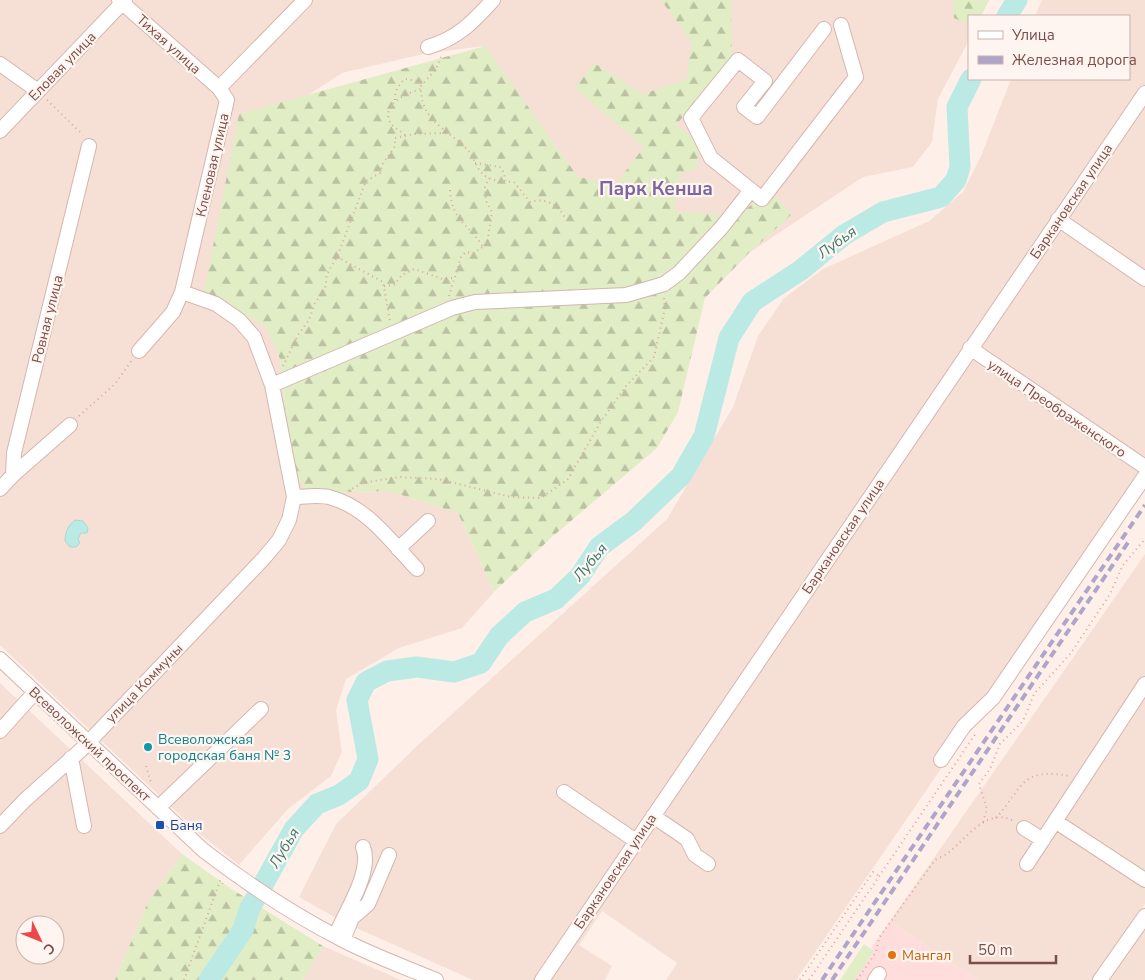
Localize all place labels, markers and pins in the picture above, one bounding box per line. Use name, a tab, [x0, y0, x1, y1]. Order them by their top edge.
place label: Всеволожская городская баня № 3	[158, 730, 291, 765]
marker: Всеволожская городская баня № 3	[142, 741, 154, 753]
place label: Баня	[170, 816, 203, 835]
marker: Баня	[154, 819, 166, 831]
place label: Мангал	[902, 946, 951, 965]
marker: Мангал	[886, 949, 898, 961]

